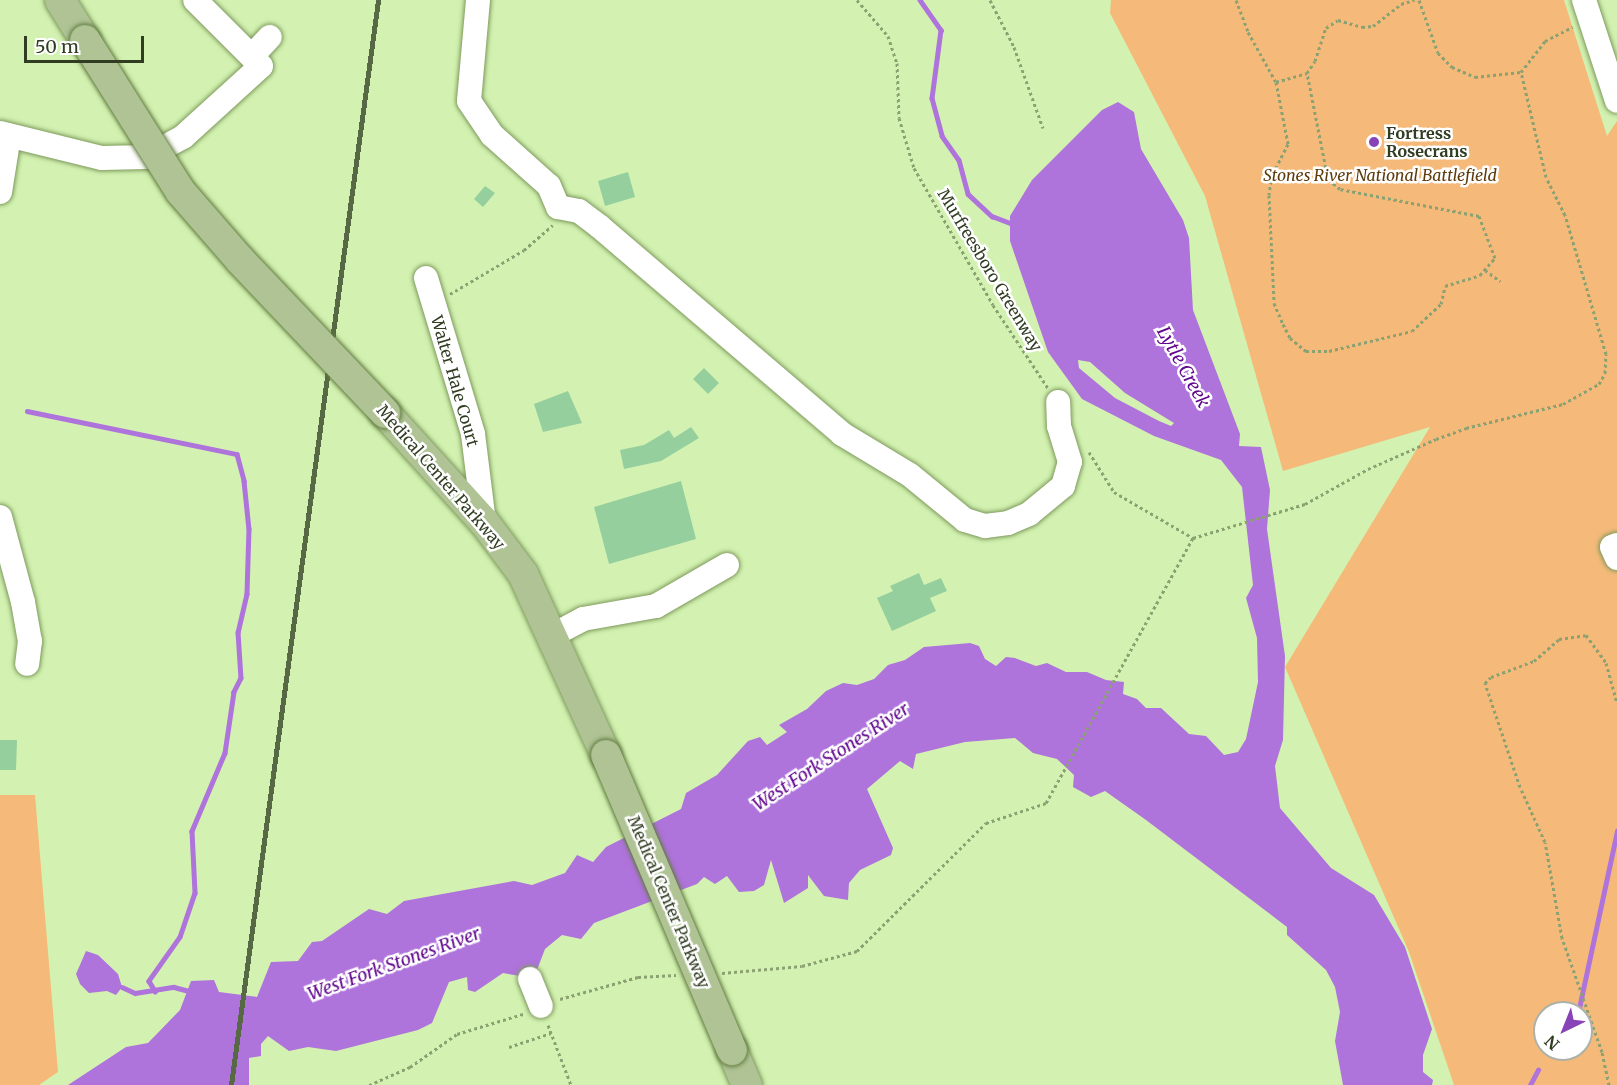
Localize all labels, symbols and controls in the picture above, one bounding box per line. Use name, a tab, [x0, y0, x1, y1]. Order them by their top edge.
scale bar	[27, 24, 147, 62]
text: 50 m	[35, 35, 79, 58]
place label: Fortress Rosecrans	[1386, 123, 1468, 161]
marker: Fortress Rosecrans	[1367, 135, 1381, 149]
park label: Stones River National Battlefield	[1263, 165, 1497, 185]
street label: Murfreesboro Greenway	[934, 185, 1046, 355]
street label: Walter Hale Court	[427, 313, 483, 449]
water label: Lytle Creek	[1152, 323, 1214, 411]
street label: Medical Center Parkway	[373, 401, 509, 553]
water label: West Fork Stones River	[749, 698, 913, 816]
street label: Medical Center Parkway	[624, 813, 714, 991]
water label: West Fork Stones River	[305, 923, 483, 1005]
north arrow	[1533, 1001, 1593, 1061]
text: N	[1541, 1031, 1564, 1054]

